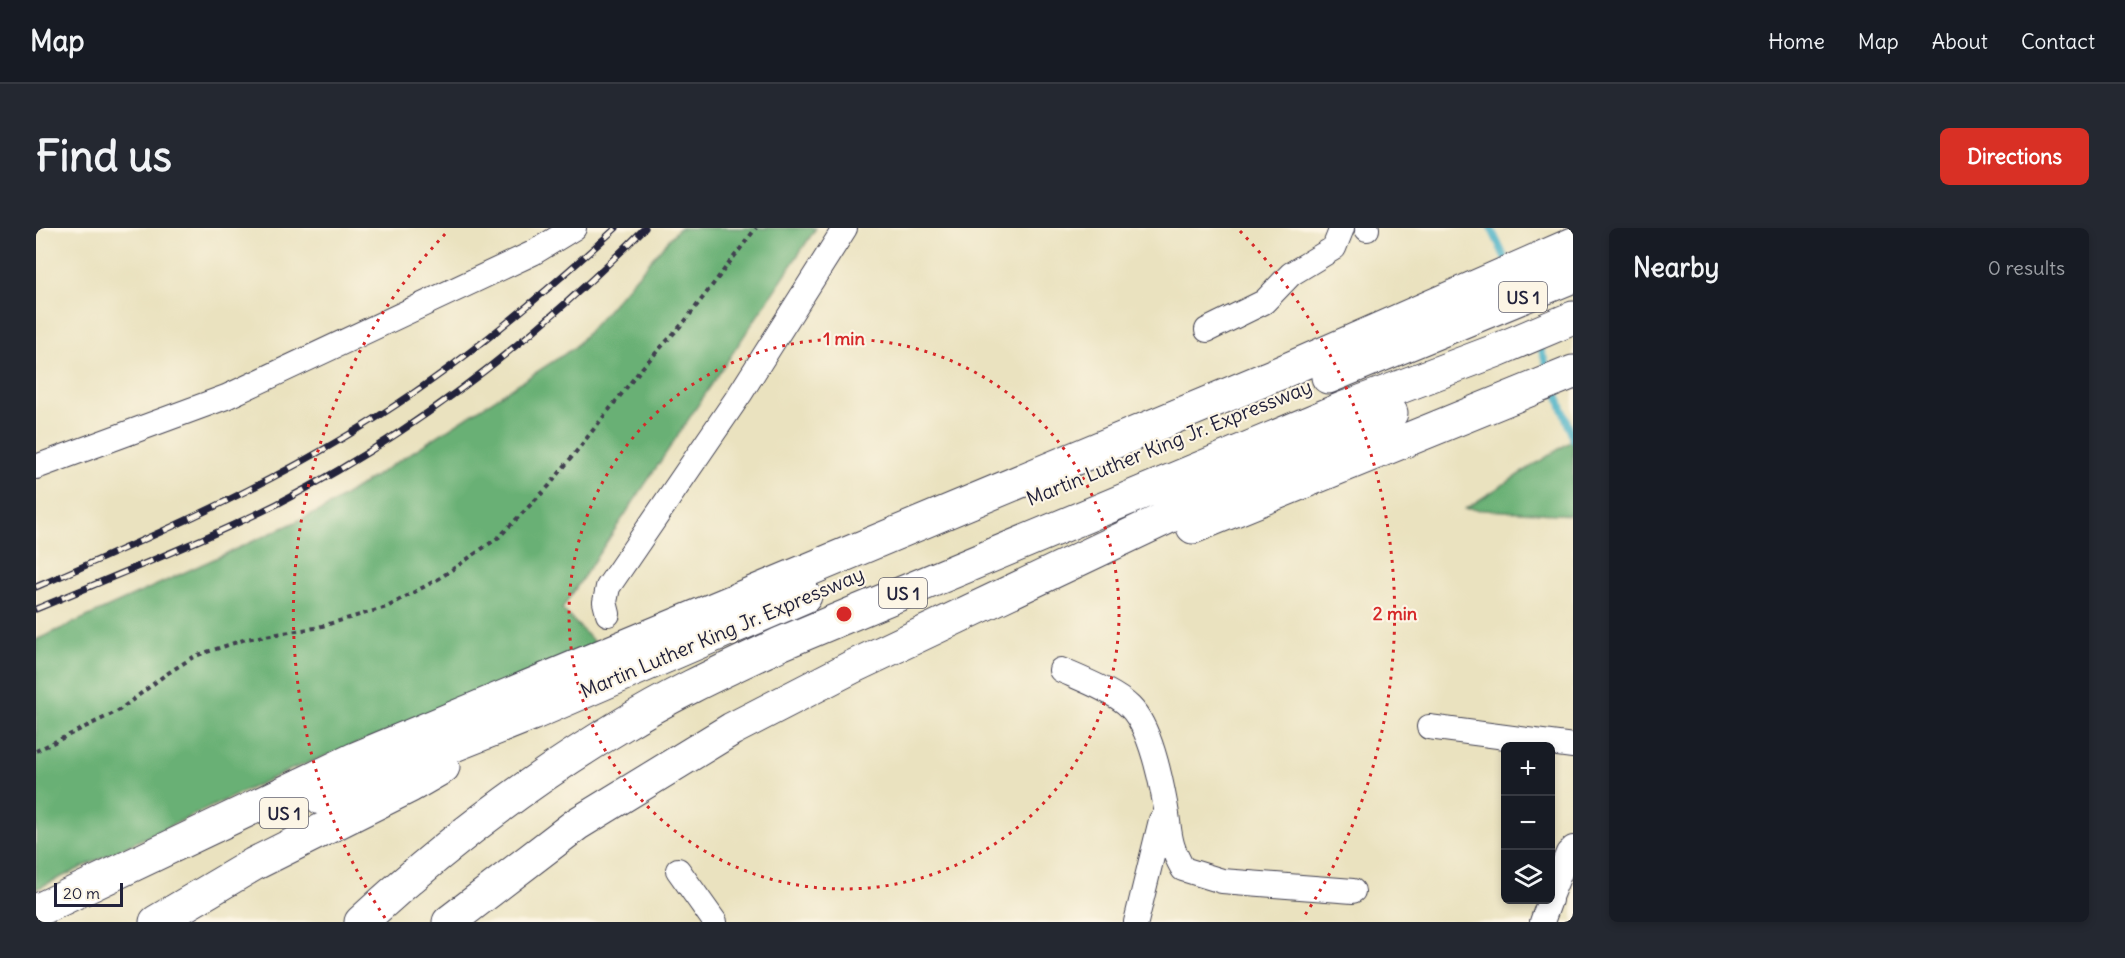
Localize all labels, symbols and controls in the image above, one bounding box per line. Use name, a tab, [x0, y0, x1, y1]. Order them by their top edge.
text: Map	[30, 23, 84, 59]
text: Home	[1768, 28, 1825, 55]
text: Map	[1858, 28, 1899, 55]
text: About	[1932, 28, 1988, 55]
text: Contact	[2021, 28, 2095, 55]
button: Directions	[1940, 128, 2089, 185]
text: Find us	[36, 130, 172, 182]
text: Nearby	[1633, 251, 1719, 284]
text: 0 results	[1988, 255, 2065, 280]
road number: US 1	[1499, 282, 1547, 312]
text: 1 min	[823, 327, 865, 350]
street label: Martin Luther King Jr. Expressway	[1023, 373, 1315, 511]
street label: Martin Luther King Jr. Expressway	[576, 561, 868, 703]
road number: US 1	[879, 578, 927, 608]
text: 2 min	[1373, 602, 1418, 625]
centre of rings	[834, 604, 854, 624]
map controls	[1501, 742, 1555, 904]
button: +	[1501, 742, 1555, 796]
button: −	[1501, 796, 1555, 850]
road number: US 1	[260, 798, 308, 828]
button: layers	[1501, 850, 1555, 904]
scale bar	[54, 880, 123, 908]
text: 20 m	[63, 883, 100, 903]

